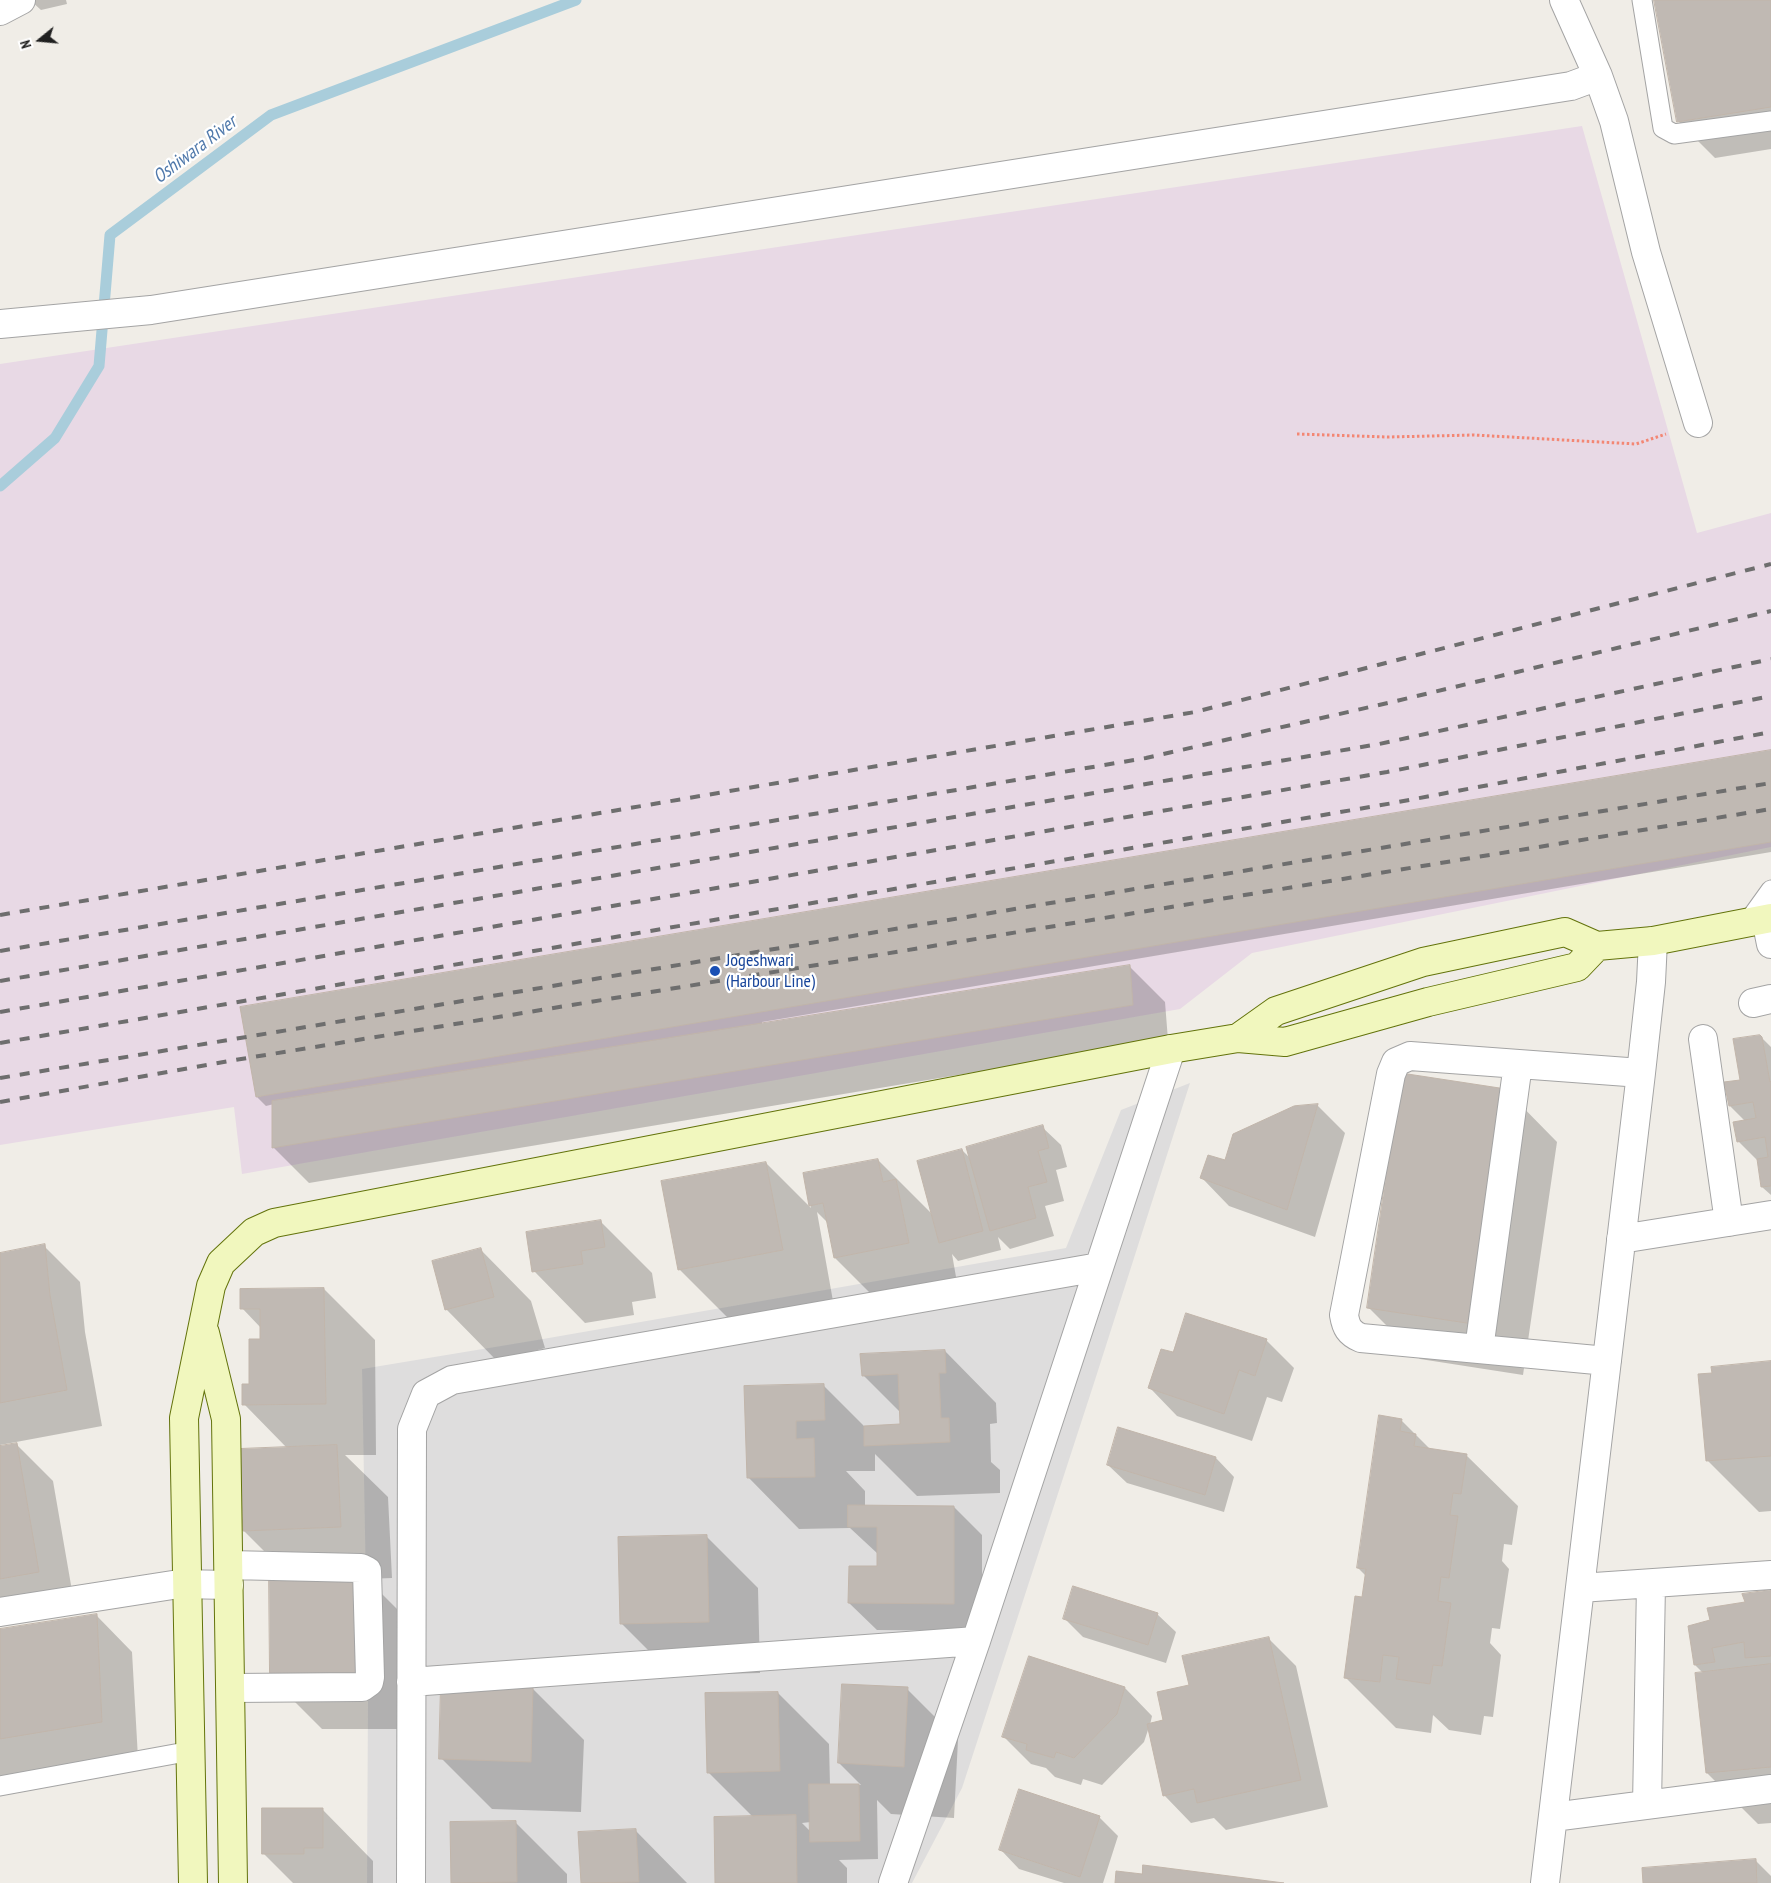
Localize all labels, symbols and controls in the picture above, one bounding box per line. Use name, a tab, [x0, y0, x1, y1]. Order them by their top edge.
north arrow	[15, 15, 65, 65]
text: N	[16, 38, 35, 51]
water label: Oshiwara River	[149, 111, 241, 189]
place label: Jogeshwari (Harbour Line)	[726, 950, 815, 992]
marker: Jogeshwari (Harbour Line)	[708, 964, 722, 978]

